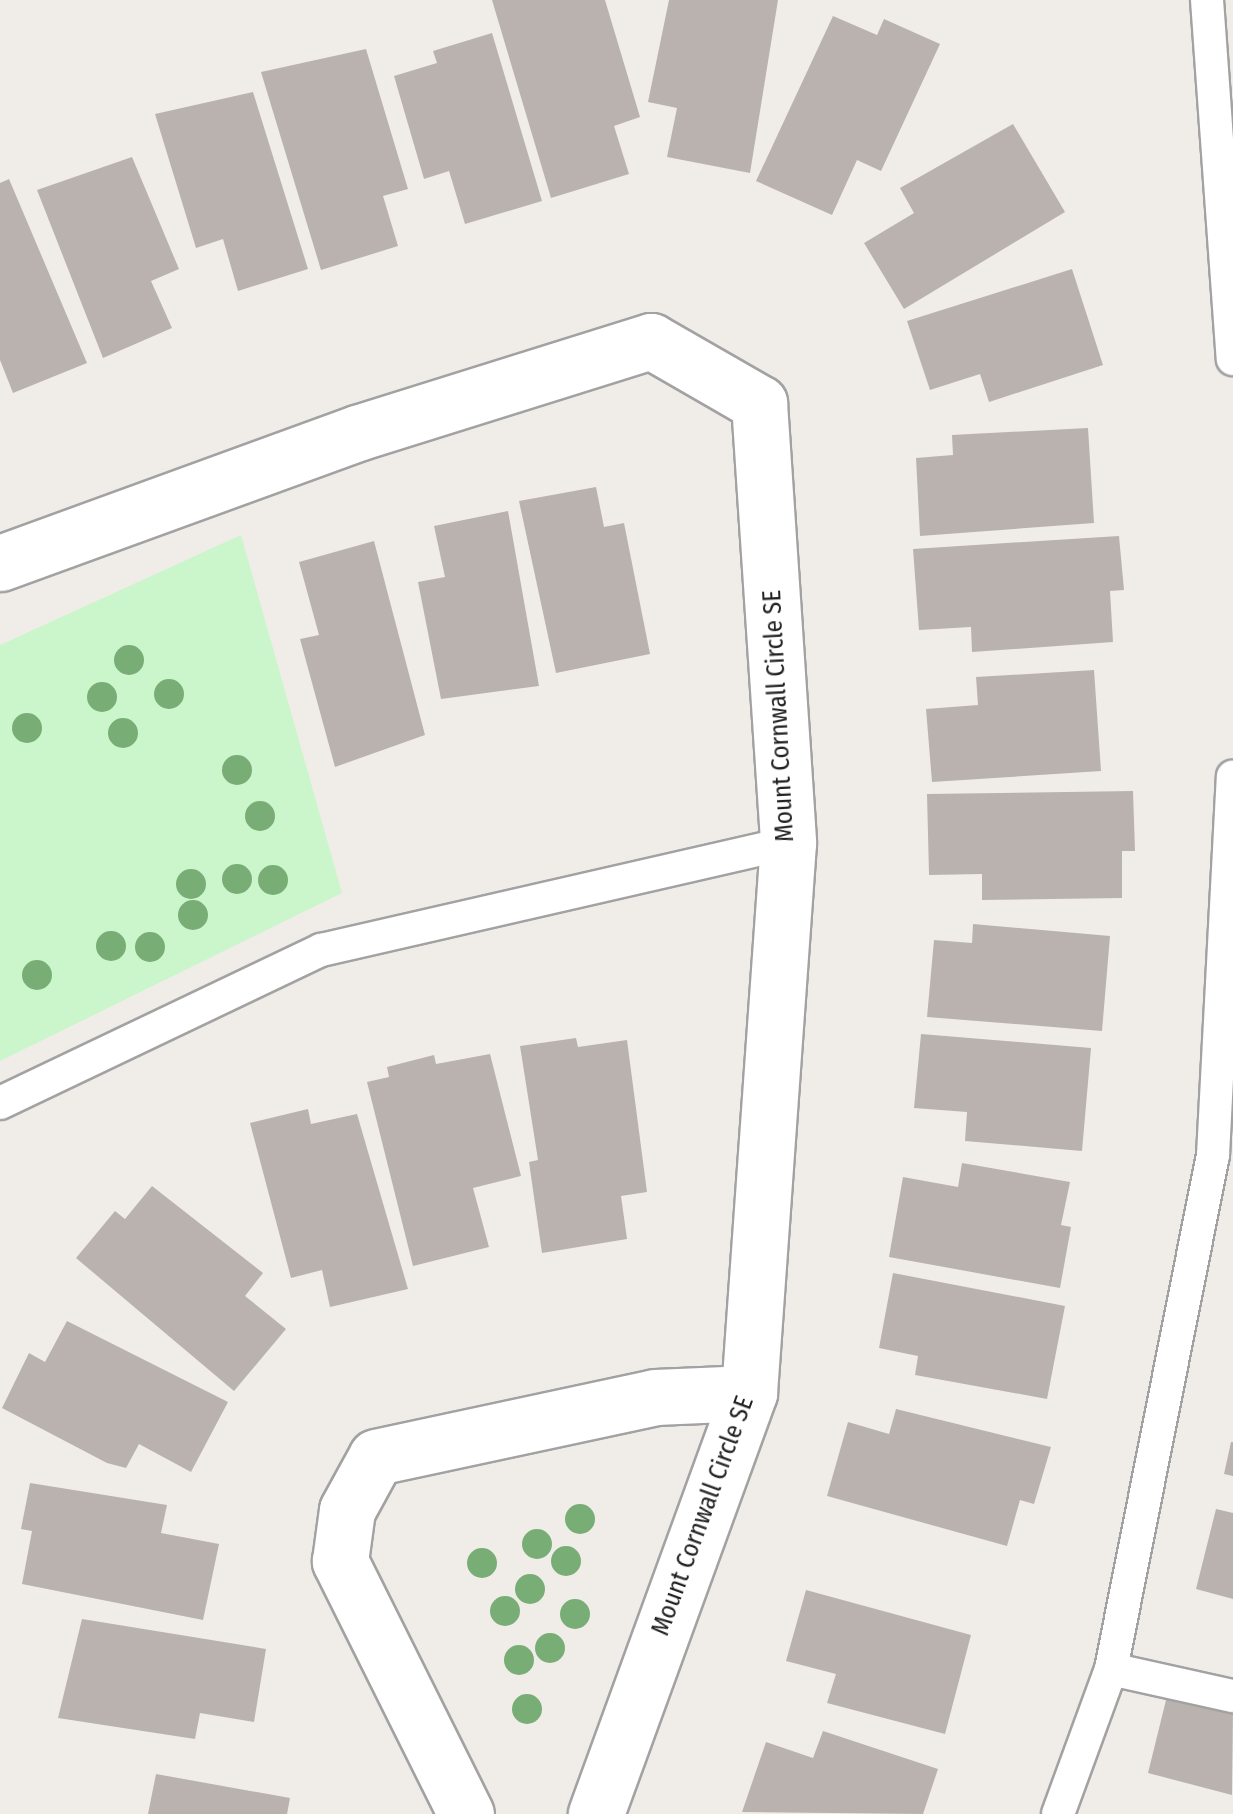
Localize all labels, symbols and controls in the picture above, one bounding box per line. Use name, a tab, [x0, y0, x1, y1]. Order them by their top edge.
street label: Mount Cornwall Circle SE	[757, 589, 801, 843]
street label: Mount Cornwall Circle SE	[646, 1392, 760, 1640]

